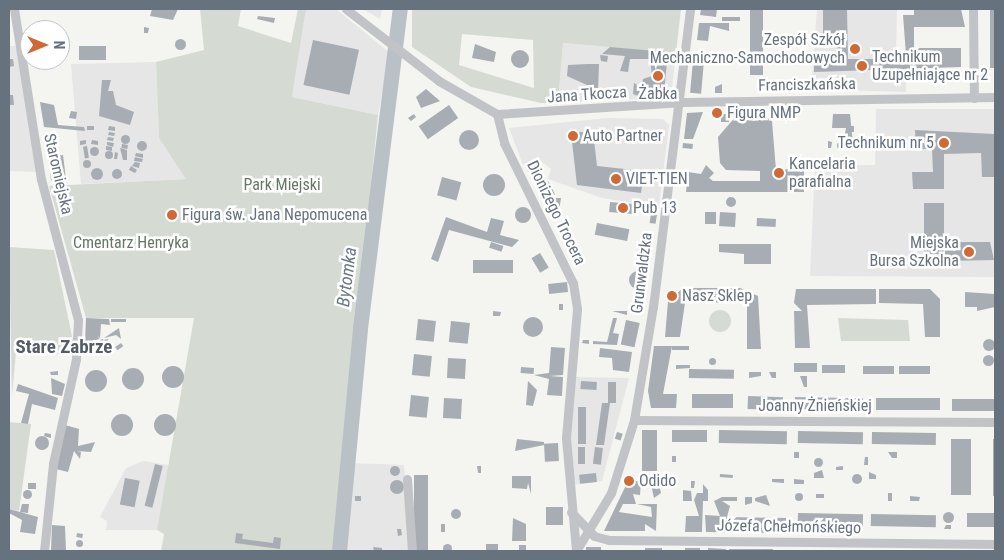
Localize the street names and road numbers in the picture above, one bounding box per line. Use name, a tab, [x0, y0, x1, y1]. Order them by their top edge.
street label: Franciszkańska	[758, 75, 856, 95]
street label: Jana Tkocza	[546, 83, 628, 107]
street label: Staromiejska	[39, 132, 77, 216]
street label: Dionizego Trocera	[522, 158, 590, 268]
street label: Grunwaldzka	[628, 231, 656, 315]
street label: Joanny Żnieńskiej	[758, 396, 872, 416]
street label: Józefa Chełmońskiego	[717, 516, 861, 538]

